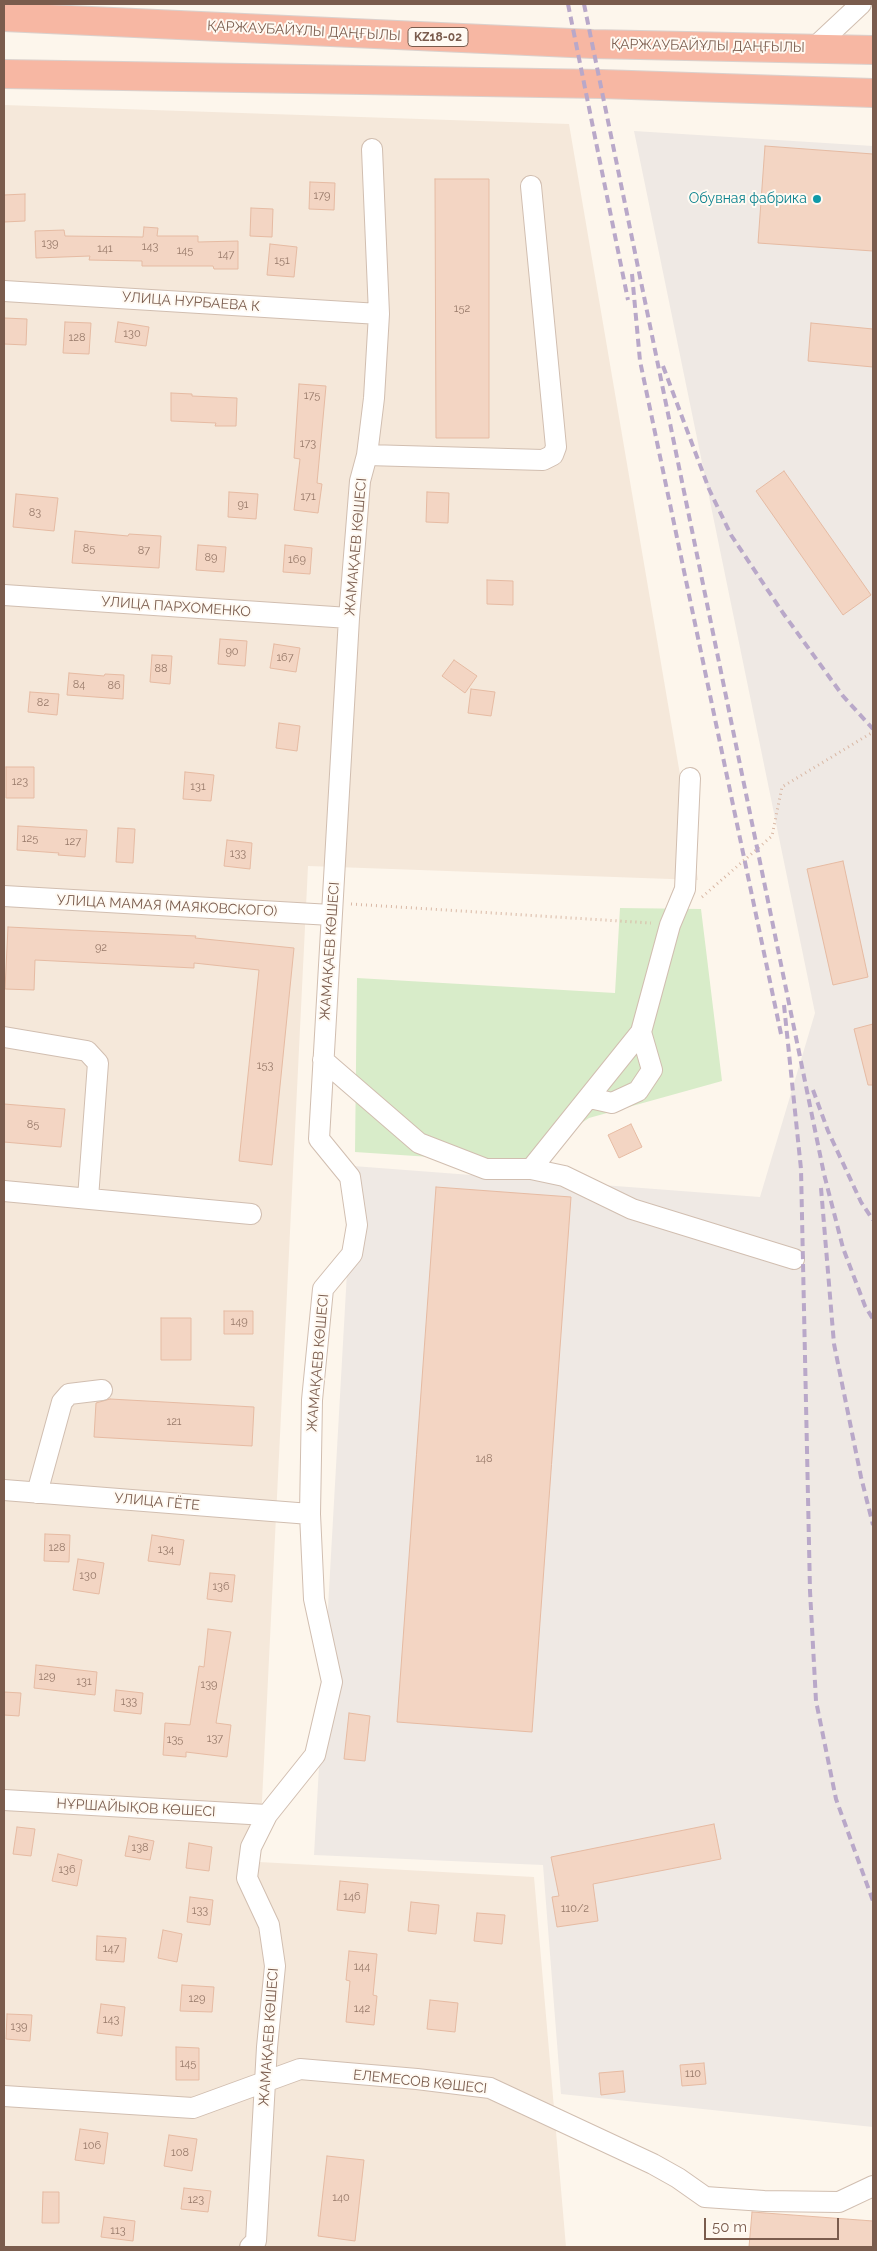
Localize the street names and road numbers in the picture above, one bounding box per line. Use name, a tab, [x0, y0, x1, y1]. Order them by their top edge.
street label: ҚАРЖАУБАЙҰЛЫ ДАҢҒЫЛЫ	[207, 18, 401, 44]
road number: KZ18-02	[408, 28, 468, 46]
street label: ҚАРЖАУБАЙҰЛЫ ДАҢҒЫЛЫ	[611, 36, 805, 56]
street label: УЛИЦА НУРБАЕВА К	[121, 289, 261, 315]
street label: ЖАМАҚАЕВ КӨШЕСІ	[342, 477, 370, 617]
street label: УЛИЦА ПАРХОМЕНКО	[101, 593, 251, 621]
street label: ЖАМАҚАЕВ КӨШЕСІ	[317, 881, 343, 1021]
street label: УЛИЦА МАМАЯ (МАЯКОВСКОГО)	[56, 892, 278, 920]
street label: ЖАМАҚАЕВ КӨШЕСІ	[304, 1293, 332, 1433]
street label: УЛИЦА ГЁТЕ	[114, 1490, 200, 1514]
street label: НҰРШАЙЫҚОВ КӨШЕСІ	[56, 1795, 216, 1821]
street label: ЖАМАҚАЕВ КӨШЕСІ	[256, 1967, 282, 2107]
street label: ЕЛЕМЕСОВ КӨШЕСІ	[352, 2067, 488, 2097]

